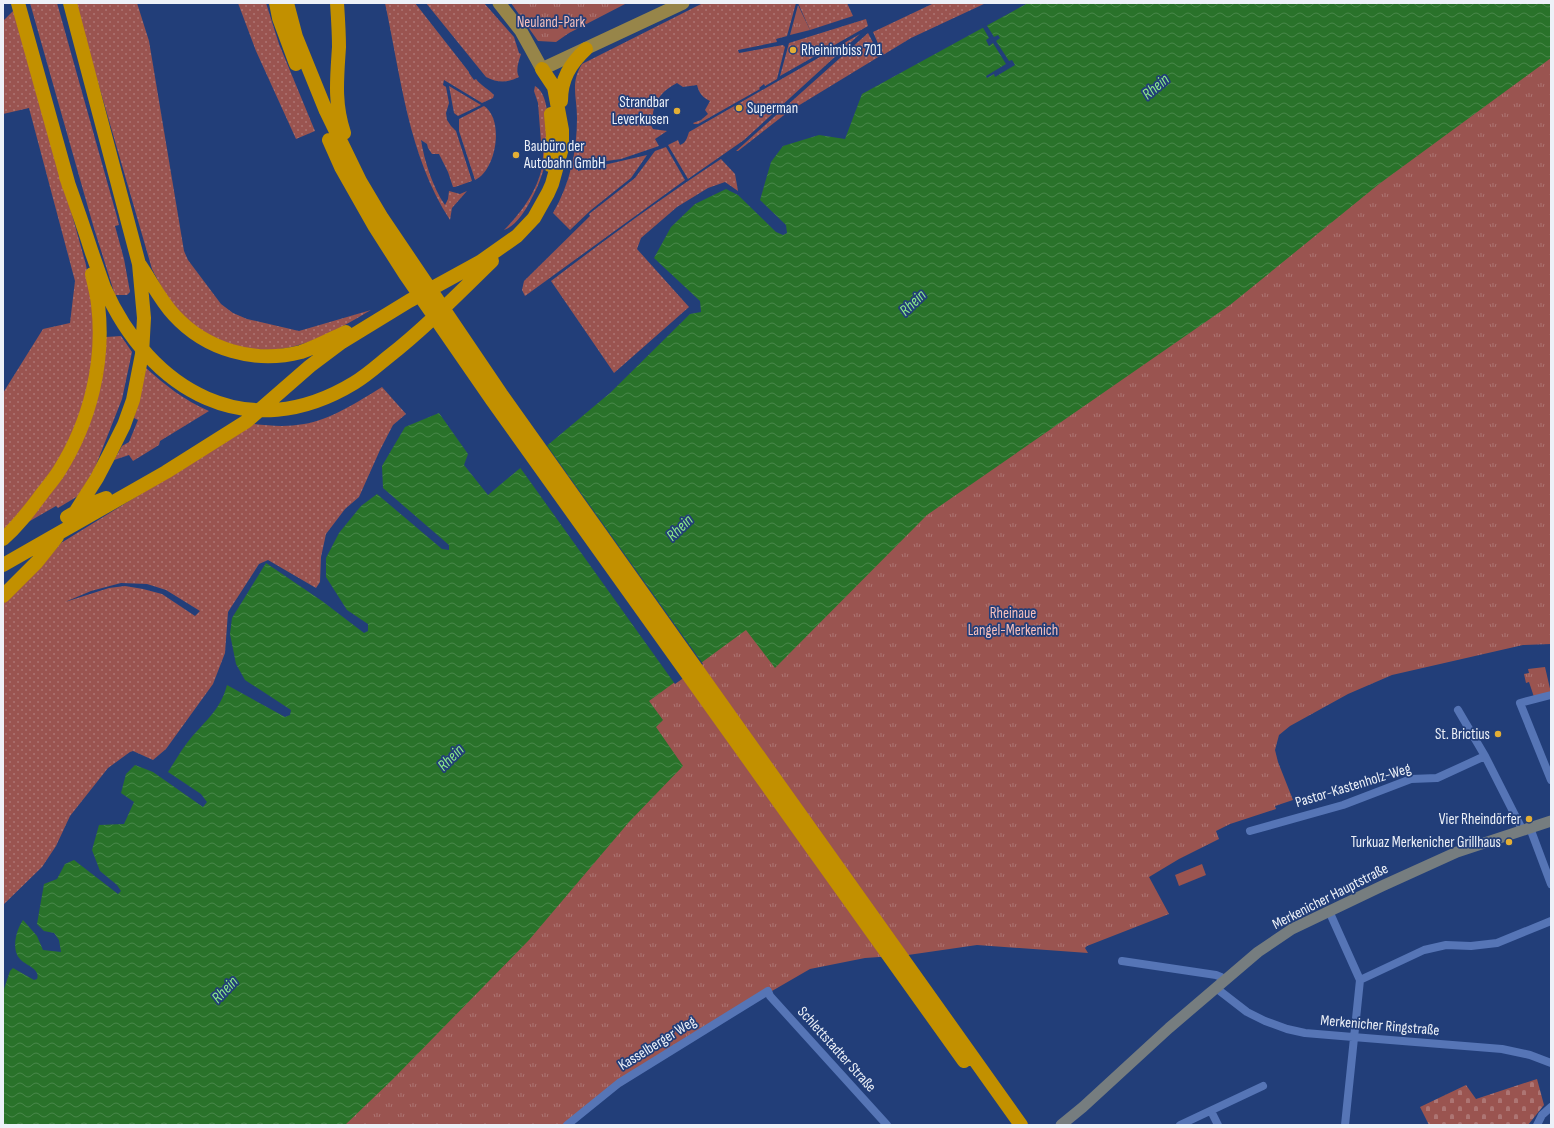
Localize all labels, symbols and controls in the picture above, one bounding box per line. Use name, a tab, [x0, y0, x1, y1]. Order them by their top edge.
park label: Neuland-Park	[517, 13, 586, 32]
place label: Rheinimbiss 701	[801, 41, 883, 60]
marker: Rheinimbiss 701	[788, 45, 798, 55]
water label: Rhein	[1138, 70, 1174, 104]
place label: Strandbar Leverkusen	[612, 93, 670, 129]
place label: Superman	[747, 99, 798, 118]
marker: Superman	[734, 103, 744, 113]
marker: Strandbar Leverkusen	[672, 106, 682, 116]
place label: Baubüro der Autobahn GmbH	[523, 137, 606, 173]
marker: Baubüro der Autobahn GmbH	[511, 150, 521, 160]
water label: Rhein	[896, 286, 931, 320]
water label: Rhein	[663, 511, 698, 545]
park label: Rheinaue Langel-Merkenich	[968, 604, 1058, 640]
place label: St. Brictius	[1435, 725, 1490, 744]
marker: St. Brictius	[1493, 729, 1503, 739]
water label: Rhein	[434, 741, 469, 775]
street label: Pastor-Kastenholz-Weg	[1293, 759, 1413, 812]
place label: Vier Rheindörfer	[1439, 810, 1522, 829]
marker: Vier Rheindörfer	[1524, 814, 1534, 824]
place label: Turkuaz Merkenicher Grillhaus	[1351, 833, 1501, 852]
marker: Turkuaz Merkenicher Grillhaus	[1504, 837, 1514, 847]
street label: Merkenicher Hauptstraße	[1269, 859, 1391, 934]
water label: Rhein	[208, 973, 242, 1007]
street label: Schlettstadter Straße	[793, 1003, 880, 1096]
street label: Merkenicher Ringstraße	[1320, 1011, 1440, 1040]
street label: Kasselberger Weg	[615, 1012, 700, 1075]

